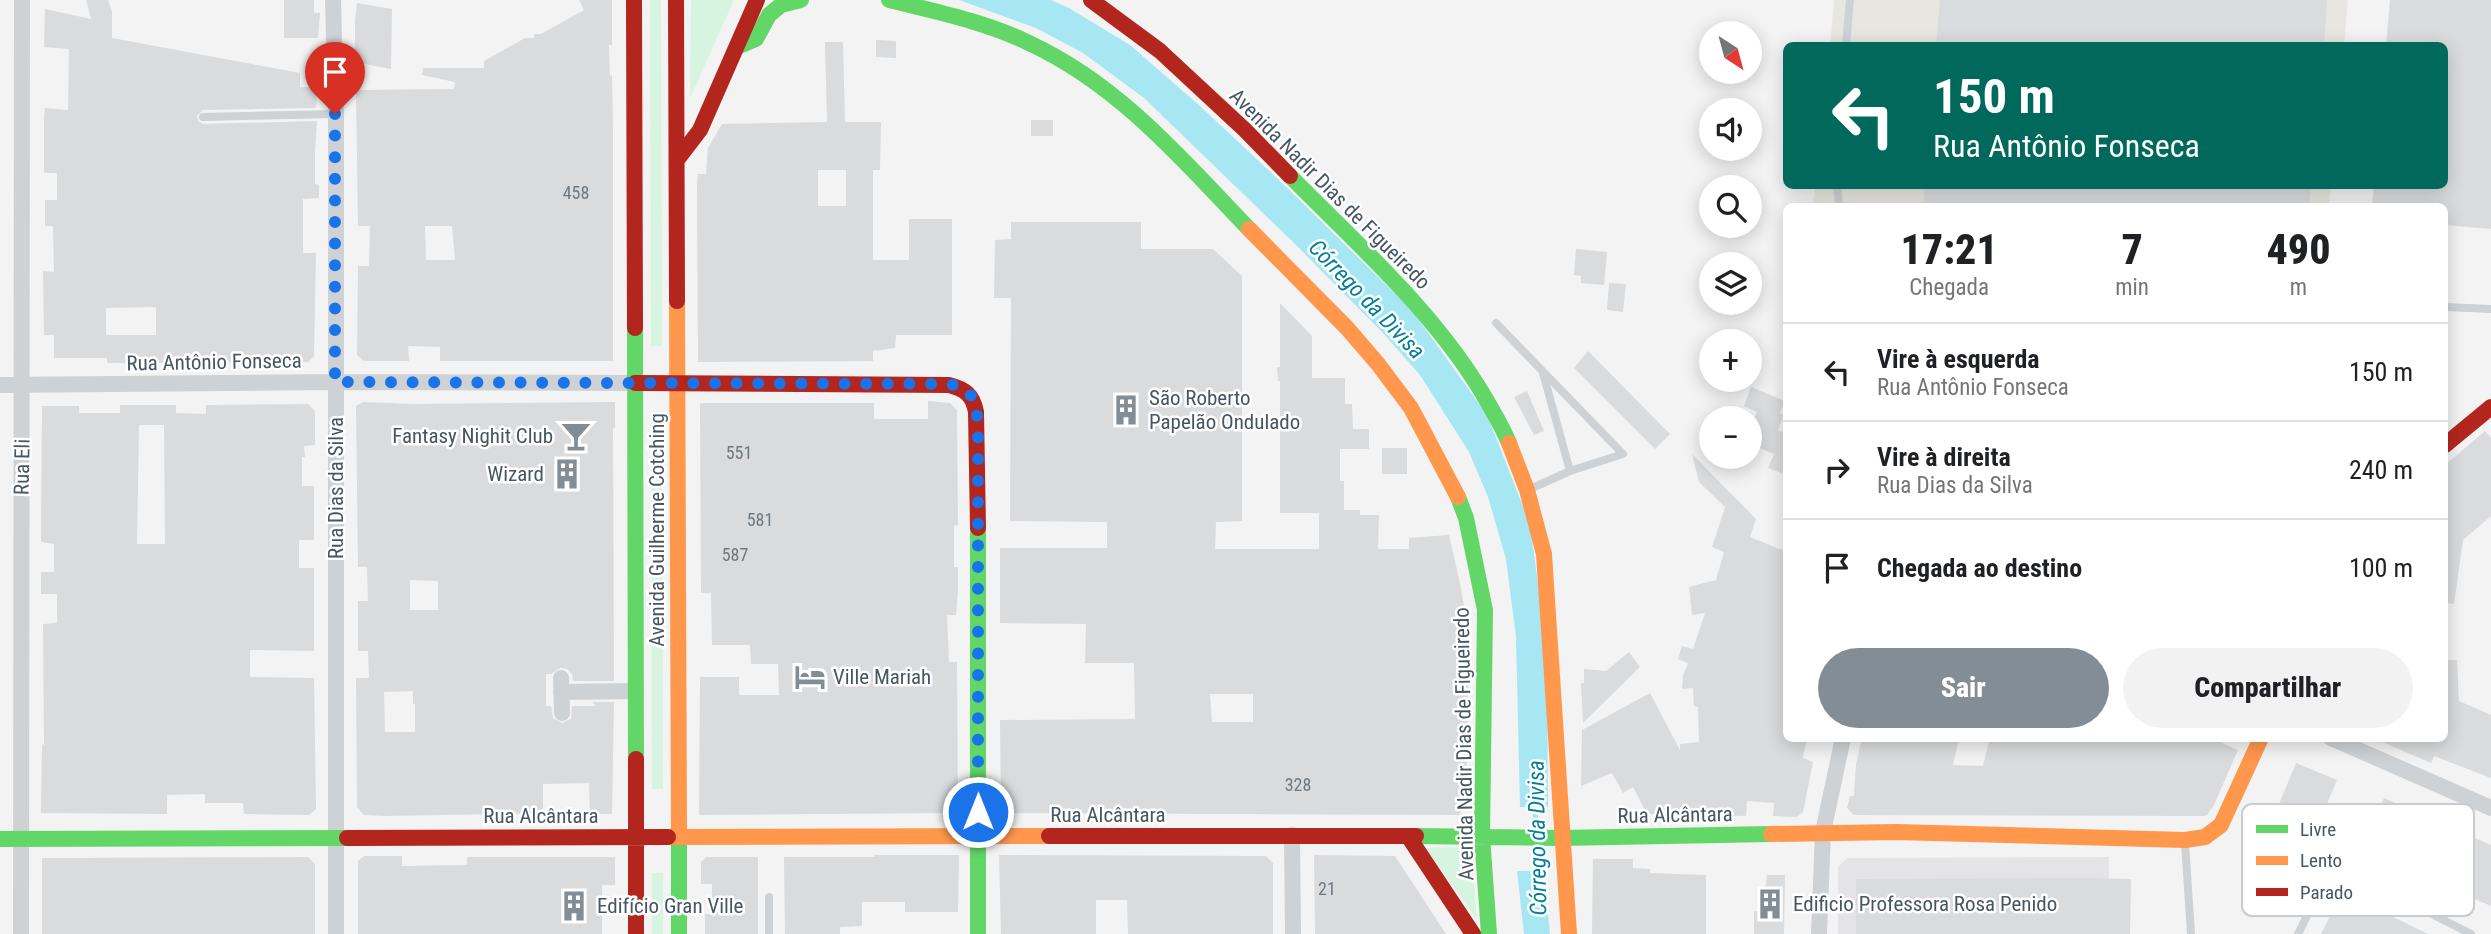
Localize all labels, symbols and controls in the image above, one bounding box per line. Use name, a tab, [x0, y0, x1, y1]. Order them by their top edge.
north arrow	[1699, 21, 1762, 84]
map controls	[1699, 21, 1762, 469]
pin	[305, 42, 365, 114]
icon: arrive	[316, 53, 354, 91]
text: 150 m	[1933, 68, 2055, 125]
icon: left	[1818, 70, 1909, 161]
street label: Avenida Nadir Dias de Figueiredo	[1225, 84, 1435, 294]
button: sound	[1699, 98, 1762, 161]
text: Rua Antônio Fonseca	[1933, 127, 2200, 165]
button: search	[1699, 175, 1762, 238]
house number: 458	[563, 182, 589, 203]
text: 17:21	[1900, 225, 1998, 274]
text: 7	[2121, 225, 2143, 274]
text: 490	[2266, 225, 2331, 274]
water label: Córrego da Divisa	[1303, 234, 1430, 365]
button: layers	[1699, 252, 1762, 315]
text: Chegada	[1909, 274, 1989, 301]
text: min	[2115, 274, 2149, 301]
text: m	[2290, 274, 2307, 301]
button: +	[1699, 329, 1762, 392]
text: Vire à esquerda	[1877, 344, 2040, 374]
street label: Rua Antônio Fonseca	[126, 348, 302, 376]
icon: left	[1818, 353, 1856, 391]
text: 150 m	[2349, 357, 2413, 387]
text: Rua Antônio Fonseca	[1877, 374, 2069, 401]
place label: São Roberto Papelão Ondulado	[1149, 386, 1300, 434]
building icon: São Roberto Papelão Ondulado	[1109, 393, 1143, 427]
button: −	[1699, 406, 1762, 469]
street label: Avenida Guilherme Cotching	[645, 413, 669, 647]
street label: Rua Dias da Silva	[324, 417, 348, 559]
bar icon: Fantasy Nighit Club	[559, 419, 593, 453]
place label: Fantasy Nighit Club	[392, 424, 553, 448]
street label: Rua Eli	[10, 439, 34, 495]
house number: 551	[726, 442, 752, 463]
text: Vire à direita	[1877, 442, 2011, 472]
icon: right	[1818, 451, 1856, 489]
text: 240 m	[2349, 455, 2413, 485]
building icon: Wizard	[550, 457, 584, 491]
place label: Wizard	[487, 462, 544, 486]
text: Rua Dias da Silva	[1877, 472, 2033, 499]
house number: 581	[747, 509, 773, 530]
house number: 587	[722, 544, 748, 565]
icon: arrive	[1818, 549, 1856, 587]
text: Chegada ao destino	[1877, 553, 2082, 583]
text: 100 m	[2349, 553, 2413, 583]
street label: Avenida Nadir Dias de Figueiredo	[1450, 607, 1478, 881]
button: Sair	[1818, 648, 2109, 728]
button: Compartilhar	[2123, 648, 2413, 728]
hotel icon: Ville Mariah	[793, 660, 827, 694]
place label: Ville Mariah	[833, 665, 931, 689]
water label: Córrego da Divisa	[1523, 760, 1552, 916]
house number: 328	[1285, 774, 1311, 795]
position arrow	[941, 775, 1015, 849]
street label: Rua Alcântara	[1617, 802, 1733, 828]
street label: Rua Alcântara	[1050, 803, 1166, 827]
street label: Rua Alcântara	[483, 804, 599, 828]
legend	[2242, 804, 2474, 916]
text: Livre	[2300, 818, 2336, 841]
text: Lento	[2300, 849, 2342, 872]
house number: 21	[1318, 878, 1336, 899]
text: Parado	[2300, 881, 2353, 904]
building icon: Edificio Professora Rosa Penido	[1753, 887, 1787, 921]
building icon: Edifício Gran Ville	[557, 889, 591, 923]
place label: Edificio Professora Rosa Penido	[1793, 892, 2057, 916]
place label: Edifício Gran Ville	[597, 894, 744, 918]

